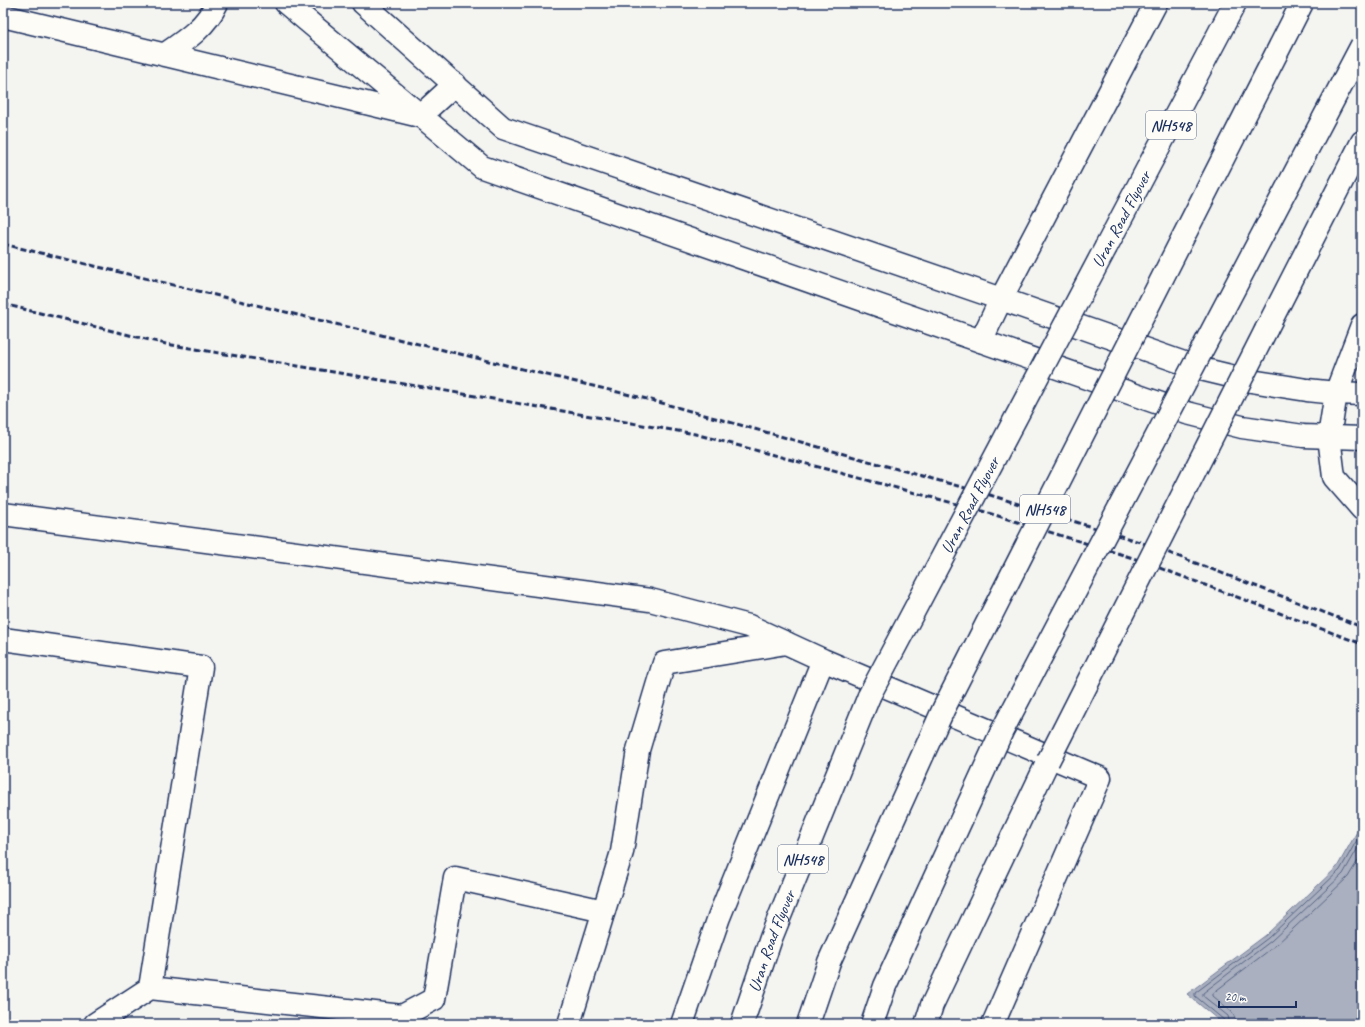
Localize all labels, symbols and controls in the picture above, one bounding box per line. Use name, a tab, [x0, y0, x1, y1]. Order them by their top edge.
road number: NH548	[1146, 111, 1196, 139]
street label: Uran Road Flyover	[1087, 166, 1157, 271]
street label: Uran Road Flyover	[936, 452, 1005, 557]
road number: NH548	[1020, 495, 1070, 523]
road number: NH548	[778, 845, 828, 873]
street label: Uran Road Flyover	[744, 886, 801, 995]
scale bar	[1219, 983, 1296, 1009]
text: 20 m	[1225, 989, 1247, 1005]

